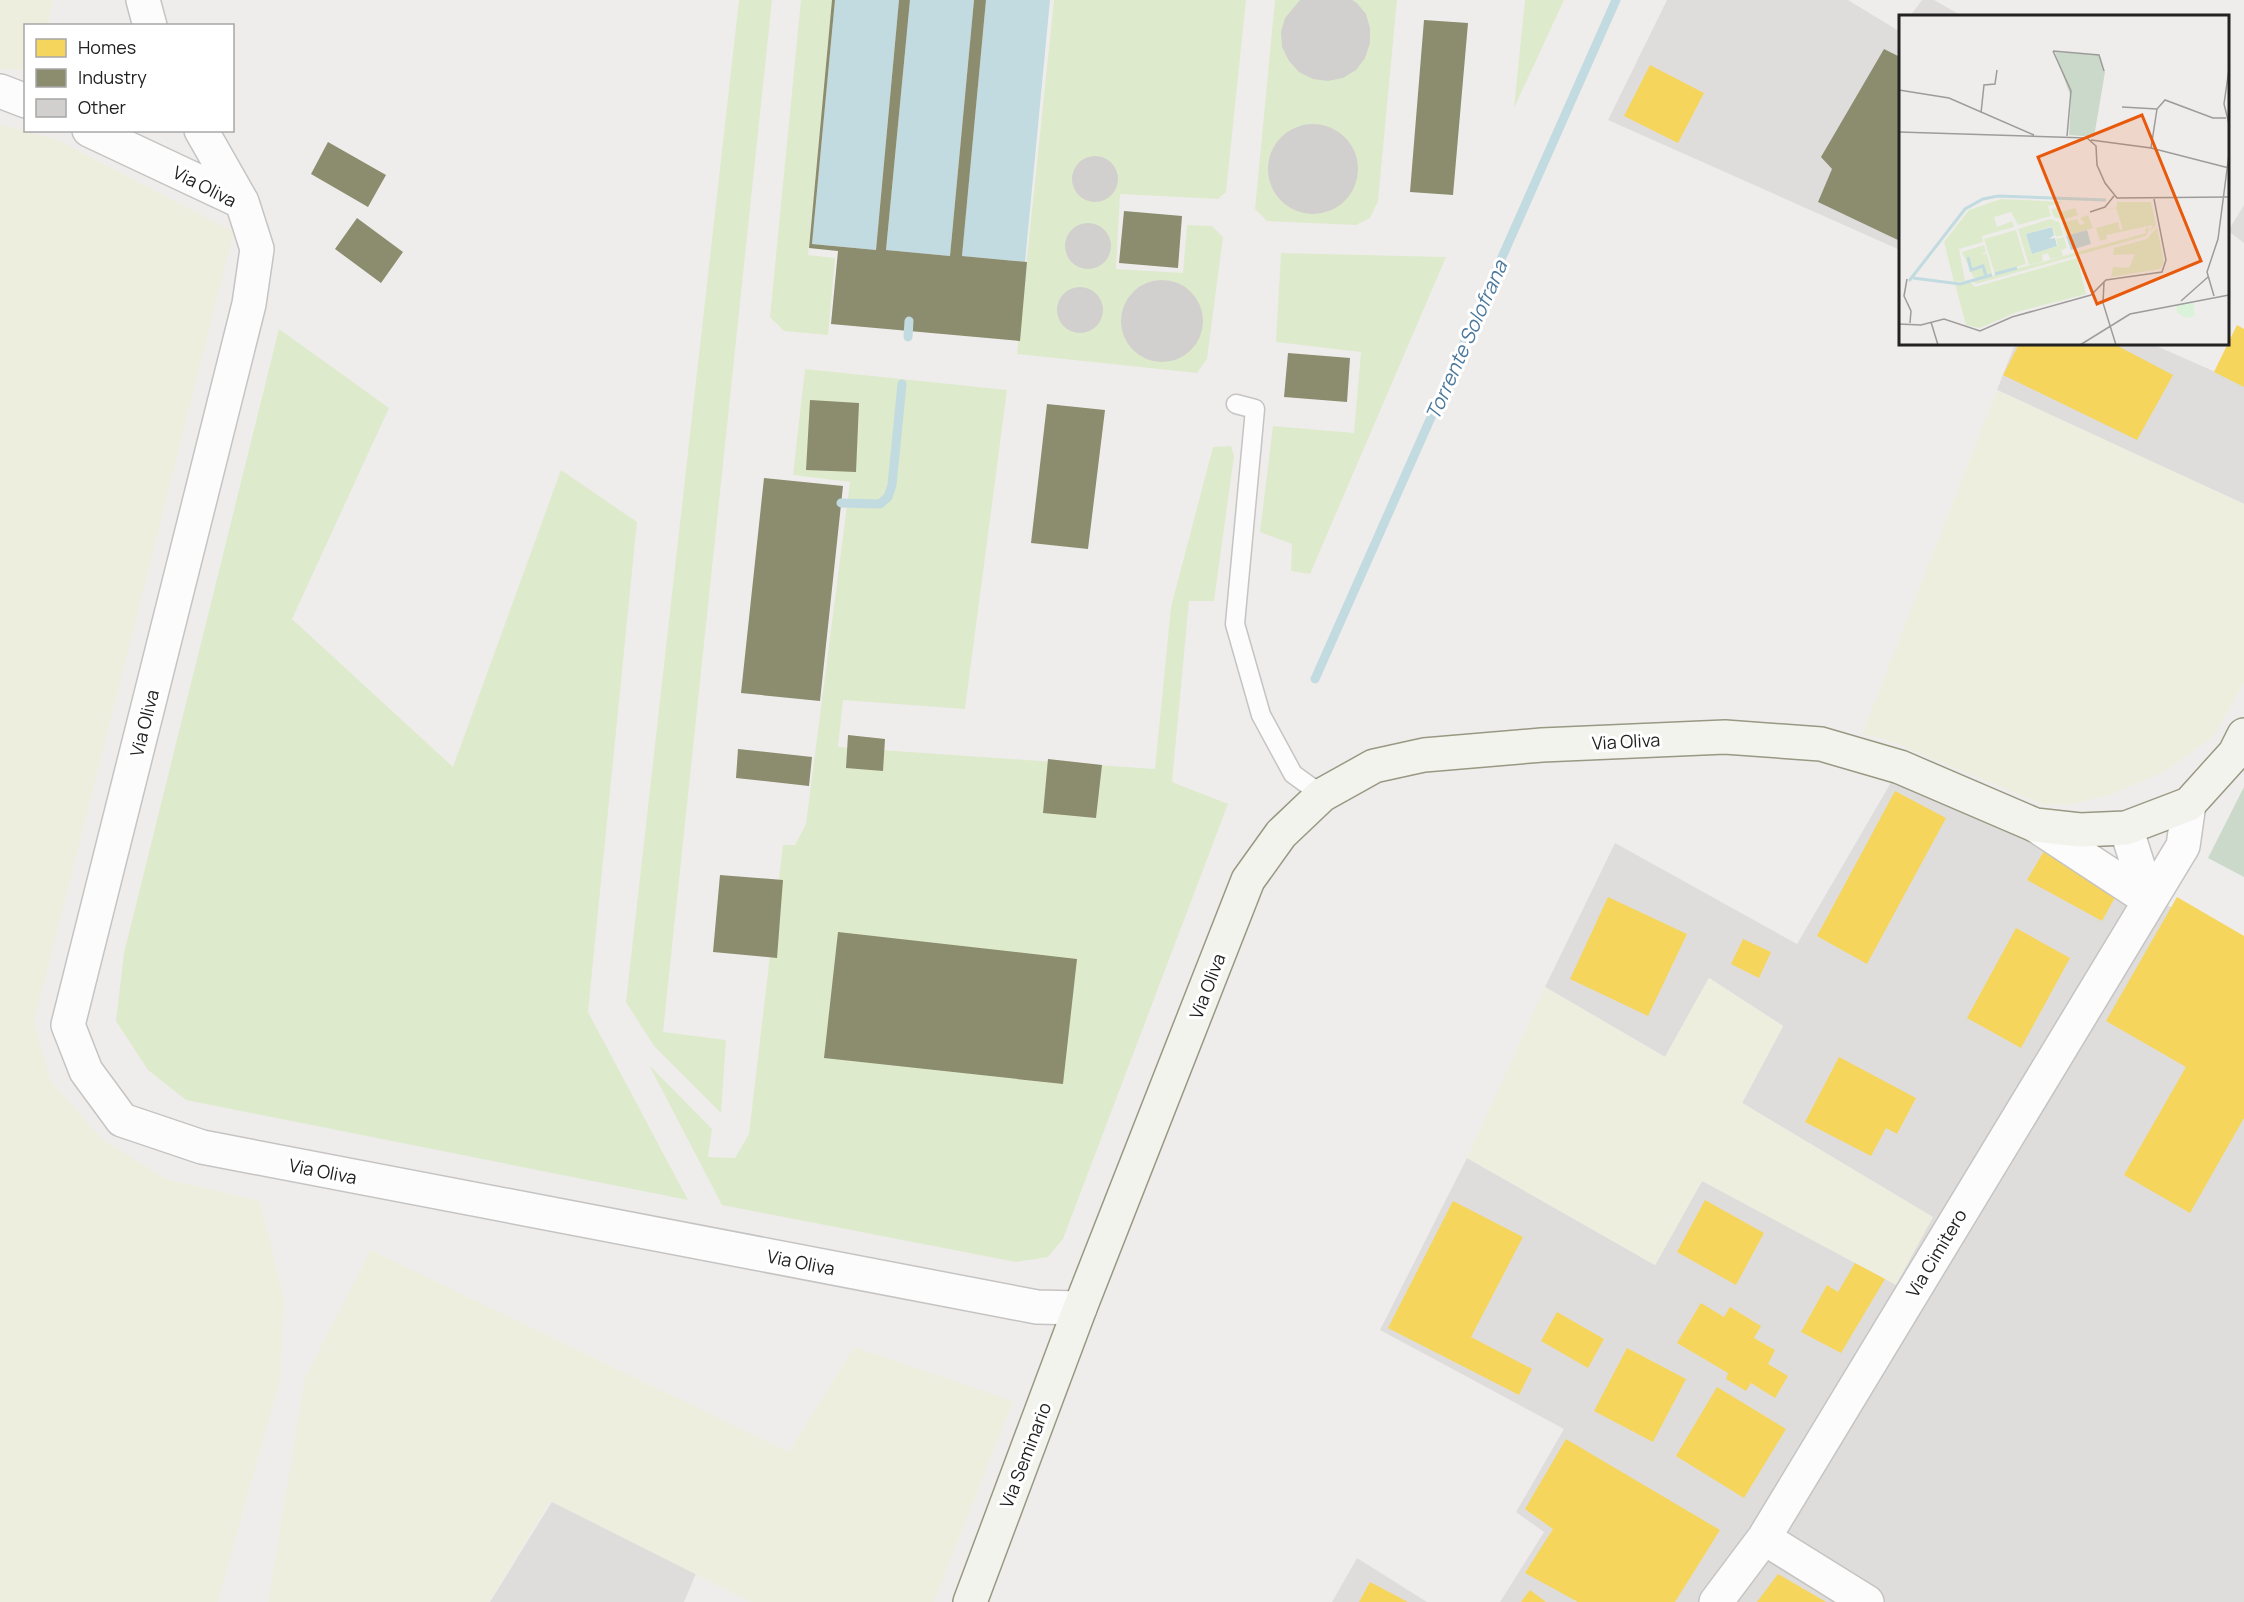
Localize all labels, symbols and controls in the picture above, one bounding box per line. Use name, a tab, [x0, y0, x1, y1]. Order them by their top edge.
inset map	[1899, 15, 2229, 345]
legend	[24, 24, 234, 132]
text: Homes	[78, 35, 136, 59]
text: Industry	[78, 65, 147, 89]
text: Other	[78, 95, 126, 119]
street label: Via Oliva	[169, 160, 241, 212]
water label: Torrente Solofrana	[1419, 255, 1514, 424]
street label: Via Oliva	[124, 687, 164, 759]
street label: Via Oliva	[1591, 727, 1661, 755]
street label: Via Oliva	[1184, 950, 1230, 1022]
street label: Via Oliva	[287, 1153, 359, 1189]
street label: Via Cimitero	[1900, 1204, 1972, 1302]
street label: Via Oliva	[765, 1244, 837, 1280]
street label: Via Seminario	[994, 1399, 1056, 1511]

